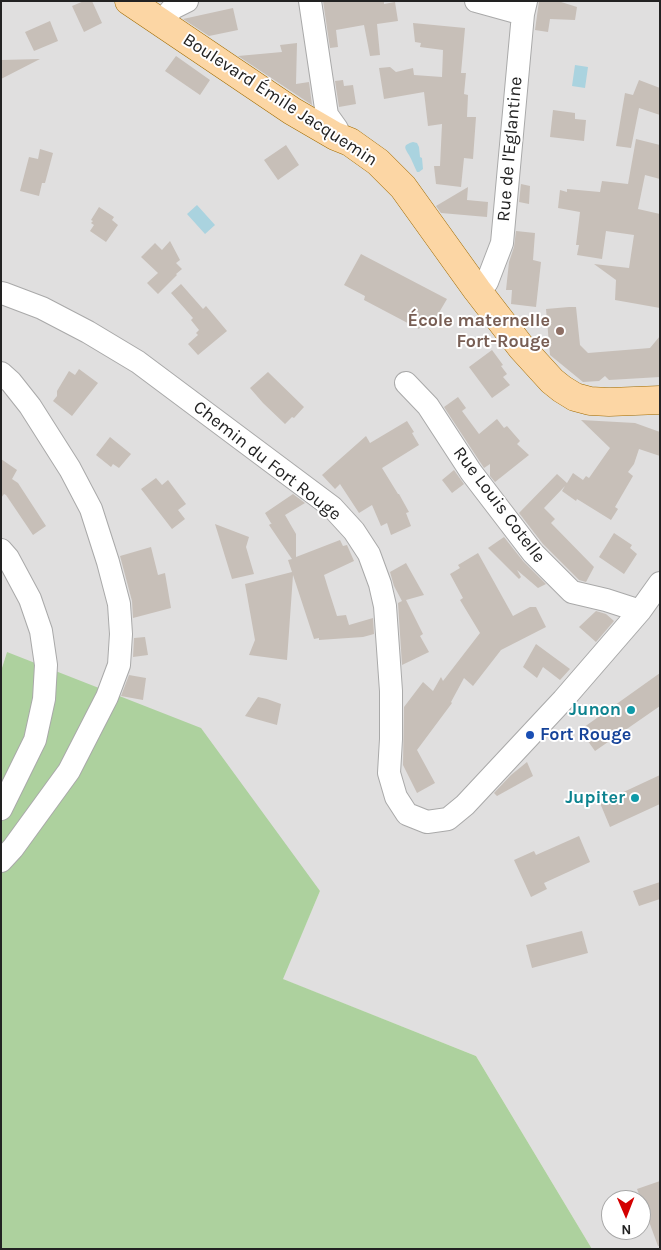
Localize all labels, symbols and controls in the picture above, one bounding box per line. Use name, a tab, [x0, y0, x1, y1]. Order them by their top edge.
street label: Boulevard Émile Jacquemin	[179, 29, 381, 171]
street label: Rue de l'Eglantine	[493, 76, 527, 222]
place label: École maternelle Fort-Rouge	[408, 310, 550, 352]
marker: École maternelle Fort-Rouge	[554, 325, 566, 337]
street label: Chemin du Fort Rouge	[189, 397, 345, 525]
street label: Rue Louis Cotelle	[448, 443, 550, 567]
place label: Junon	[569, 699, 621, 721]
marker: Junon	[625, 704, 637, 716]
place label: Fort Rouge	[540, 724, 631, 746]
marker: Fort Rouge	[524, 729, 536, 741]
place label: Jupiter	[565, 787, 625, 809]
marker: Jupiter	[629, 792, 641, 804]
north arrow	[601, 1190, 651, 1240]
text: N	[621, 1221, 631, 1238]

